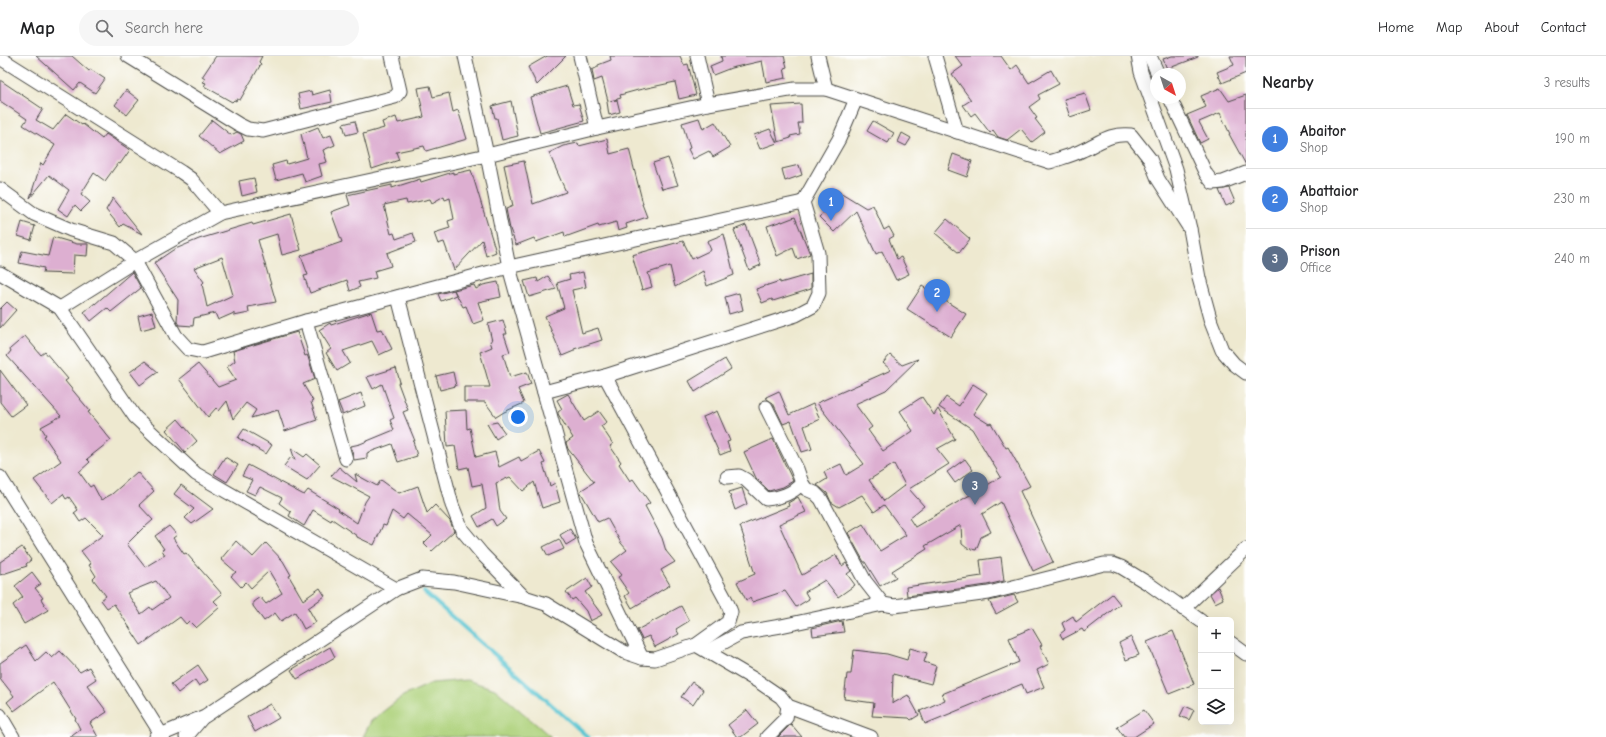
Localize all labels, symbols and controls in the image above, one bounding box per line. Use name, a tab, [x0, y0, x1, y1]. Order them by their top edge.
search box	[79, 10, 359, 46]
text: Map	[20, 17, 55, 39]
icon: search	[93, 17, 115, 39]
text: Search here	[125, 19, 203, 37]
text: Home	[1378, 19, 1414, 36]
text: Map	[1436, 19, 1462, 36]
text: About	[1484, 19, 1519, 36]
text: Contact	[1541, 19, 1586, 36]
north arrow	[1150, 68, 1186, 104]
text: Nearby	[1262, 73, 1313, 92]
text: 3 results	[1544, 75, 1590, 90]
text: Abaitor	[1300, 122, 1346, 140]
text: 1	[1272, 131, 1278, 146]
text: 190 m	[1555, 131, 1590, 146]
text: Shop	[1300, 140, 1328, 155]
text: Abattaior	[1300, 182, 1358, 200]
pin: 1	[818, 188, 844, 221]
text: 2	[1272, 191, 1278, 206]
text: 230 m	[1554, 191, 1590, 206]
text: Shop	[1300, 200, 1328, 215]
text: Prison	[1300, 242, 1340, 260]
text: 3	[1272, 251, 1278, 266]
text: 240 m	[1554, 251, 1590, 266]
text: Office	[1300, 260, 1331, 275]
pin: 2	[924, 279, 950, 312]
your location	[508, 407, 528, 427]
pin: 3	[962, 472, 988, 505]
map controls	[1198, 617, 1234, 725]
button: +	[1198, 617, 1234, 653]
button: −	[1198, 653, 1234, 689]
button: layers	[1198, 689, 1234, 725]

